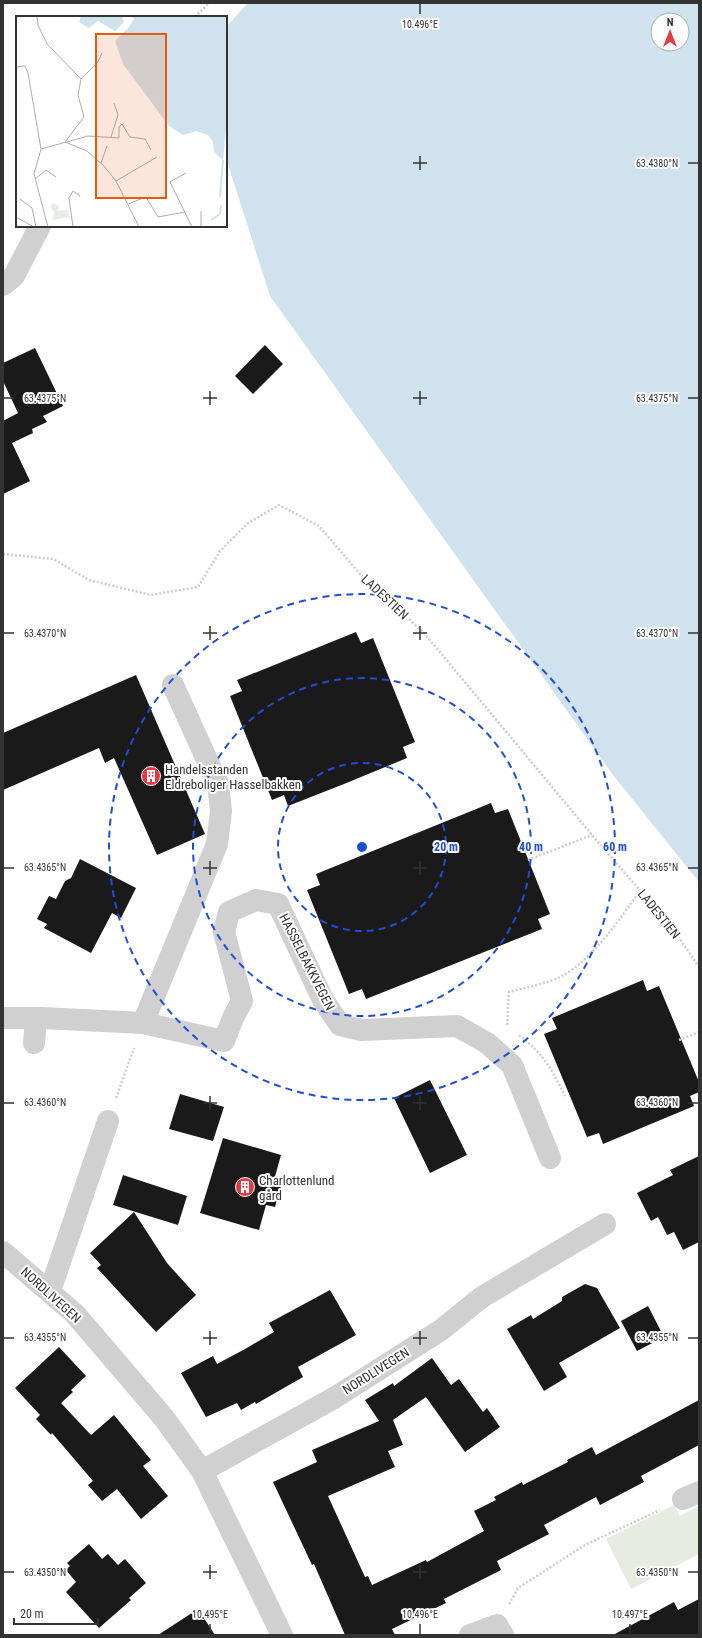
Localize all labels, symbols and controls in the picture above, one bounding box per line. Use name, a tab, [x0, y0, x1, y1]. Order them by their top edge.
north arrow	[650, 12, 690, 52]
inset map	[16, 16, 227, 227]
text: N	[667, 16, 674, 29]
text: 10.496°E	[402, 19, 438, 30]
text: 63.4380°N	[636, 158, 678, 169]
text: 63.4375°N	[24, 393, 66, 404]
text: 63.4375°N	[636, 393, 678, 404]
street label: LADESTIEN	[358, 571, 412, 623]
text: 63.4370°N	[24, 628, 66, 639]
text: 63.4370°N	[636, 628, 678, 639]
place label: Handelsstanden Eldreboliger Hasselbakken	[165, 762, 301, 792]
building icon: Handelsstanden Eldreboliger Hasselbakken	[140, 765, 162, 787]
centre of rings	[355, 840, 369, 854]
text: 20 m	[434, 840, 458, 854]
text: 40 m	[519, 840, 543, 854]
text: 60 m	[603, 840, 627, 854]
text: 63.4365°N	[24, 862, 66, 873]
text: 63.4365°N	[636, 862, 678, 873]
street label: LADESTIEN	[635, 886, 683, 942]
street label: HASSELBAKKVEGEN	[276, 911, 338, 1013]
text: 63.4360°N	[24, 1097, 66, 1108]
text: 63.4360°N	[636, 1097, 678, 1108]
place label: Charlottenlund gård	[259, 1173, 334, 1203]
building icon: Charlottenlund gård	[234, 1176, 256, 1198]
street label: NORDLIVEGEN	[18, 1264, 84, 1326]
text: 63.4355°N	[24, 1332, 66, 1343]
text: 63.4355°N	[636, 1332, 678, 1343]
street label: NORDLIVEGEN	[340, 1345, 412, 1397]
text: 63.4350°N	[24, 1567, 66, 1578]
text: 63.4350°N	[636, 1567, 678, 1578]
scale bar	[14, 1600, 98, 1626]
text: 20 m	[20, 1607, 44, 1621]
text: 10.495°E	[192, 1609, 228, 1620]
text: 10.496°E	[402, 1609, 438, 1620]
text: 10.497°E	[612, 1609, 648, 1620]

